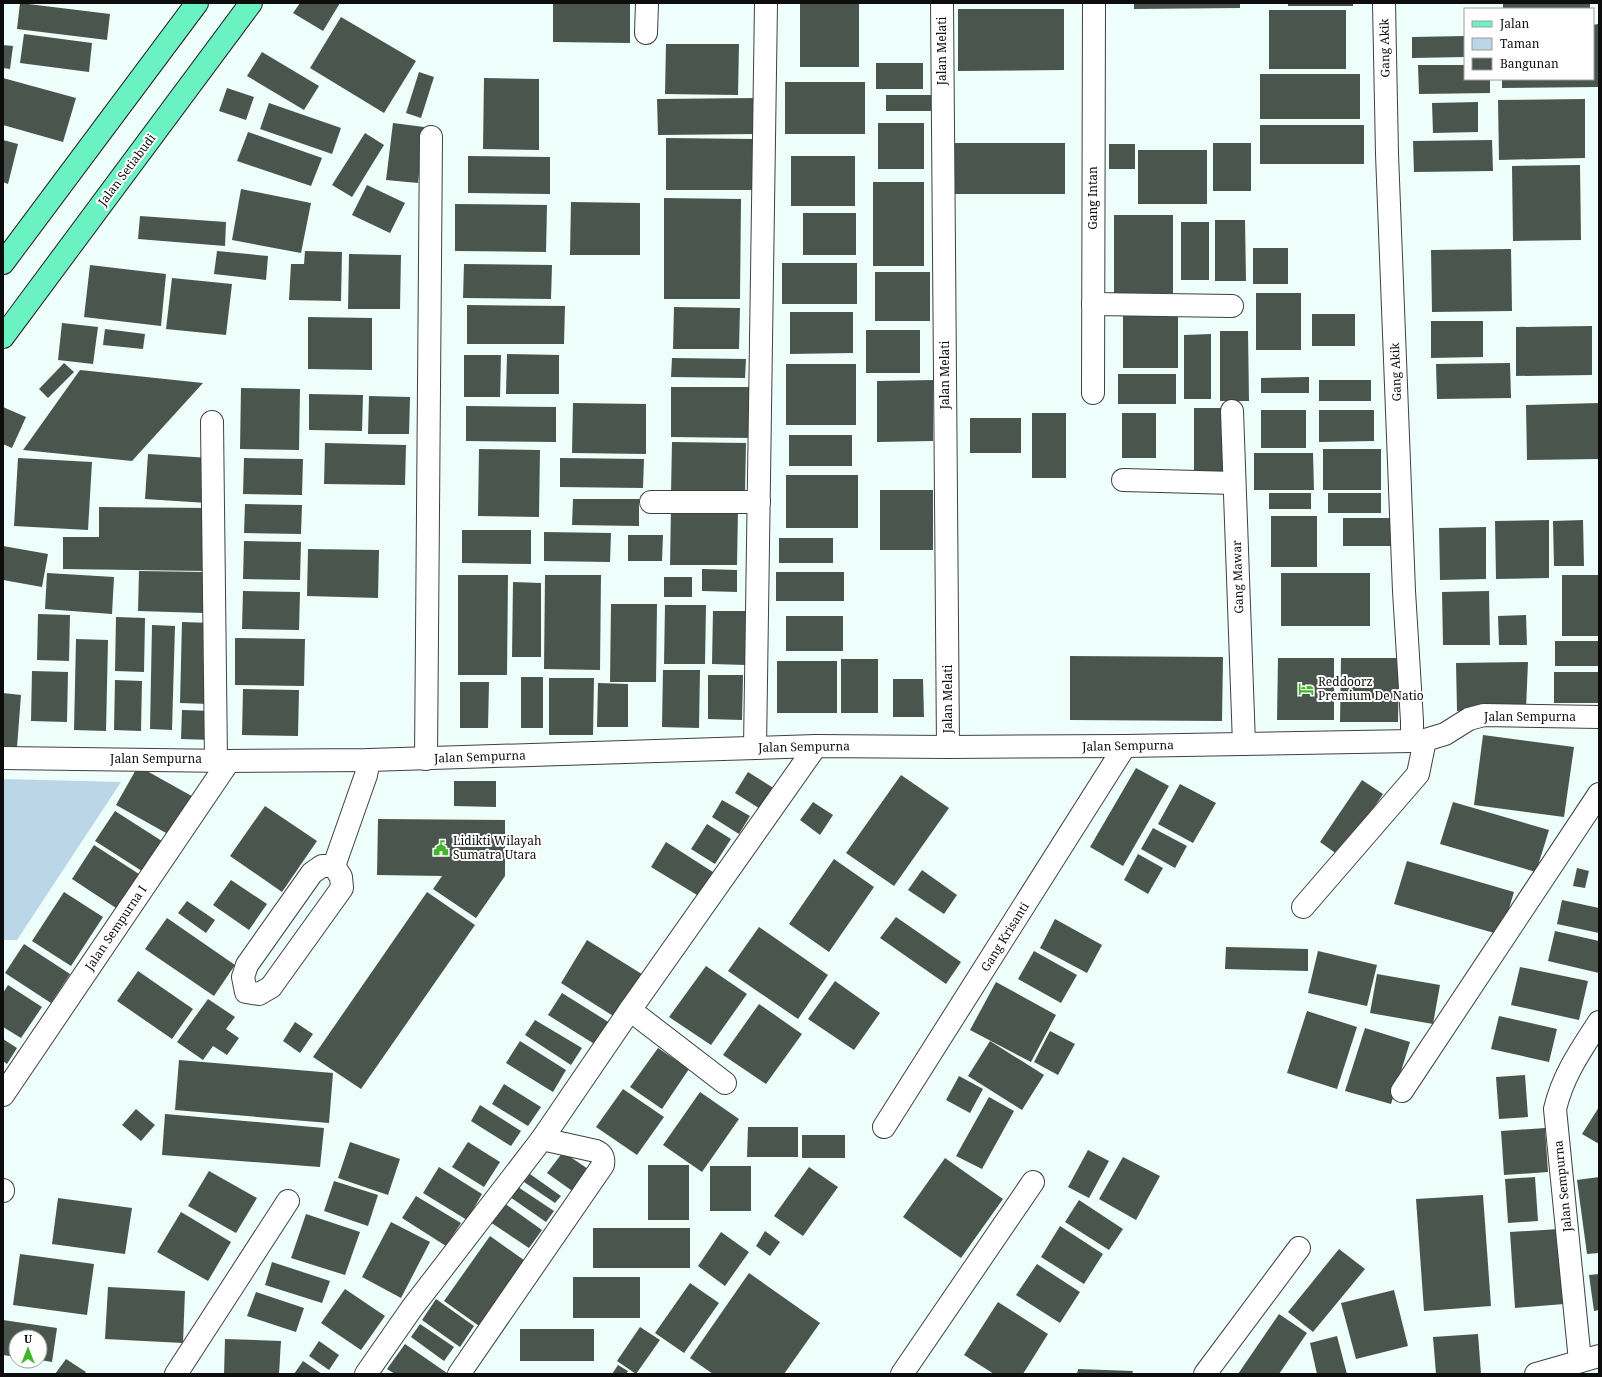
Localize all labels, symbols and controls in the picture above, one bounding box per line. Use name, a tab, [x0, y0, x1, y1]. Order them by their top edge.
legend	[1464, 8, 1594, 80]
text: Jalan	[1499, 15, 1530, 32]
street label: Jalan Melati	[933, 17, 950, 86]
street label: Gang Akik	[1375, 17, 1394, 78]
text: Taman	[1500, 35, 1540, 52]
text: Bangunan	[1500, 55, 1559, 72]
street label: Jalan Setiabudi	[93, 130, 159, 210]
street label: Gang Intan	[1084, 166, 1101, 230]
street label: Jalan Melati	[936, 341, 953, 410]
street label: Gang Akik	[1386, 341, 1405, 402]
street label: Gang Mawar	[1228, 540, 1247, 614]
street label: Jalan Melati	[939, 665, 956, 734]
place label: Reddoorz Premium De Natio	[1318, 673, 1424, 704]
hotel icon: Reddoorz Premium De Natio	[1297, 680, 1315, 698]
street label: Jalan Sempurna	[1483, 708, 1576, 725]
street label: Jalan Sempurna	[1081, 736, 1174, 755]
street label: Jalan Sempurna	[757, 737, 850, 756]
street label: Jalan Sempurna	[433, 746, 526, 767]
street label: Jalan Sempurna	[109, 750, 202, 767]
place label: Lidikti Wilayah Sumatra Utara	[453, 832, 542, 863]
public building icon: Lidikti Wilayah Sumatra Utara	[432, 839, 450, 857]
street label: Jalan Sempurna I	[80, 882, 150, 974]
street label: Gang Krisanti	[977, 899, 1033, 975]
street label: Jalan Sempurna	[1549, 1139, 1576, 1234]
north arrow	[8, 1329, 48, 1369]
text: U	[24, 1331, 33, 1346]

